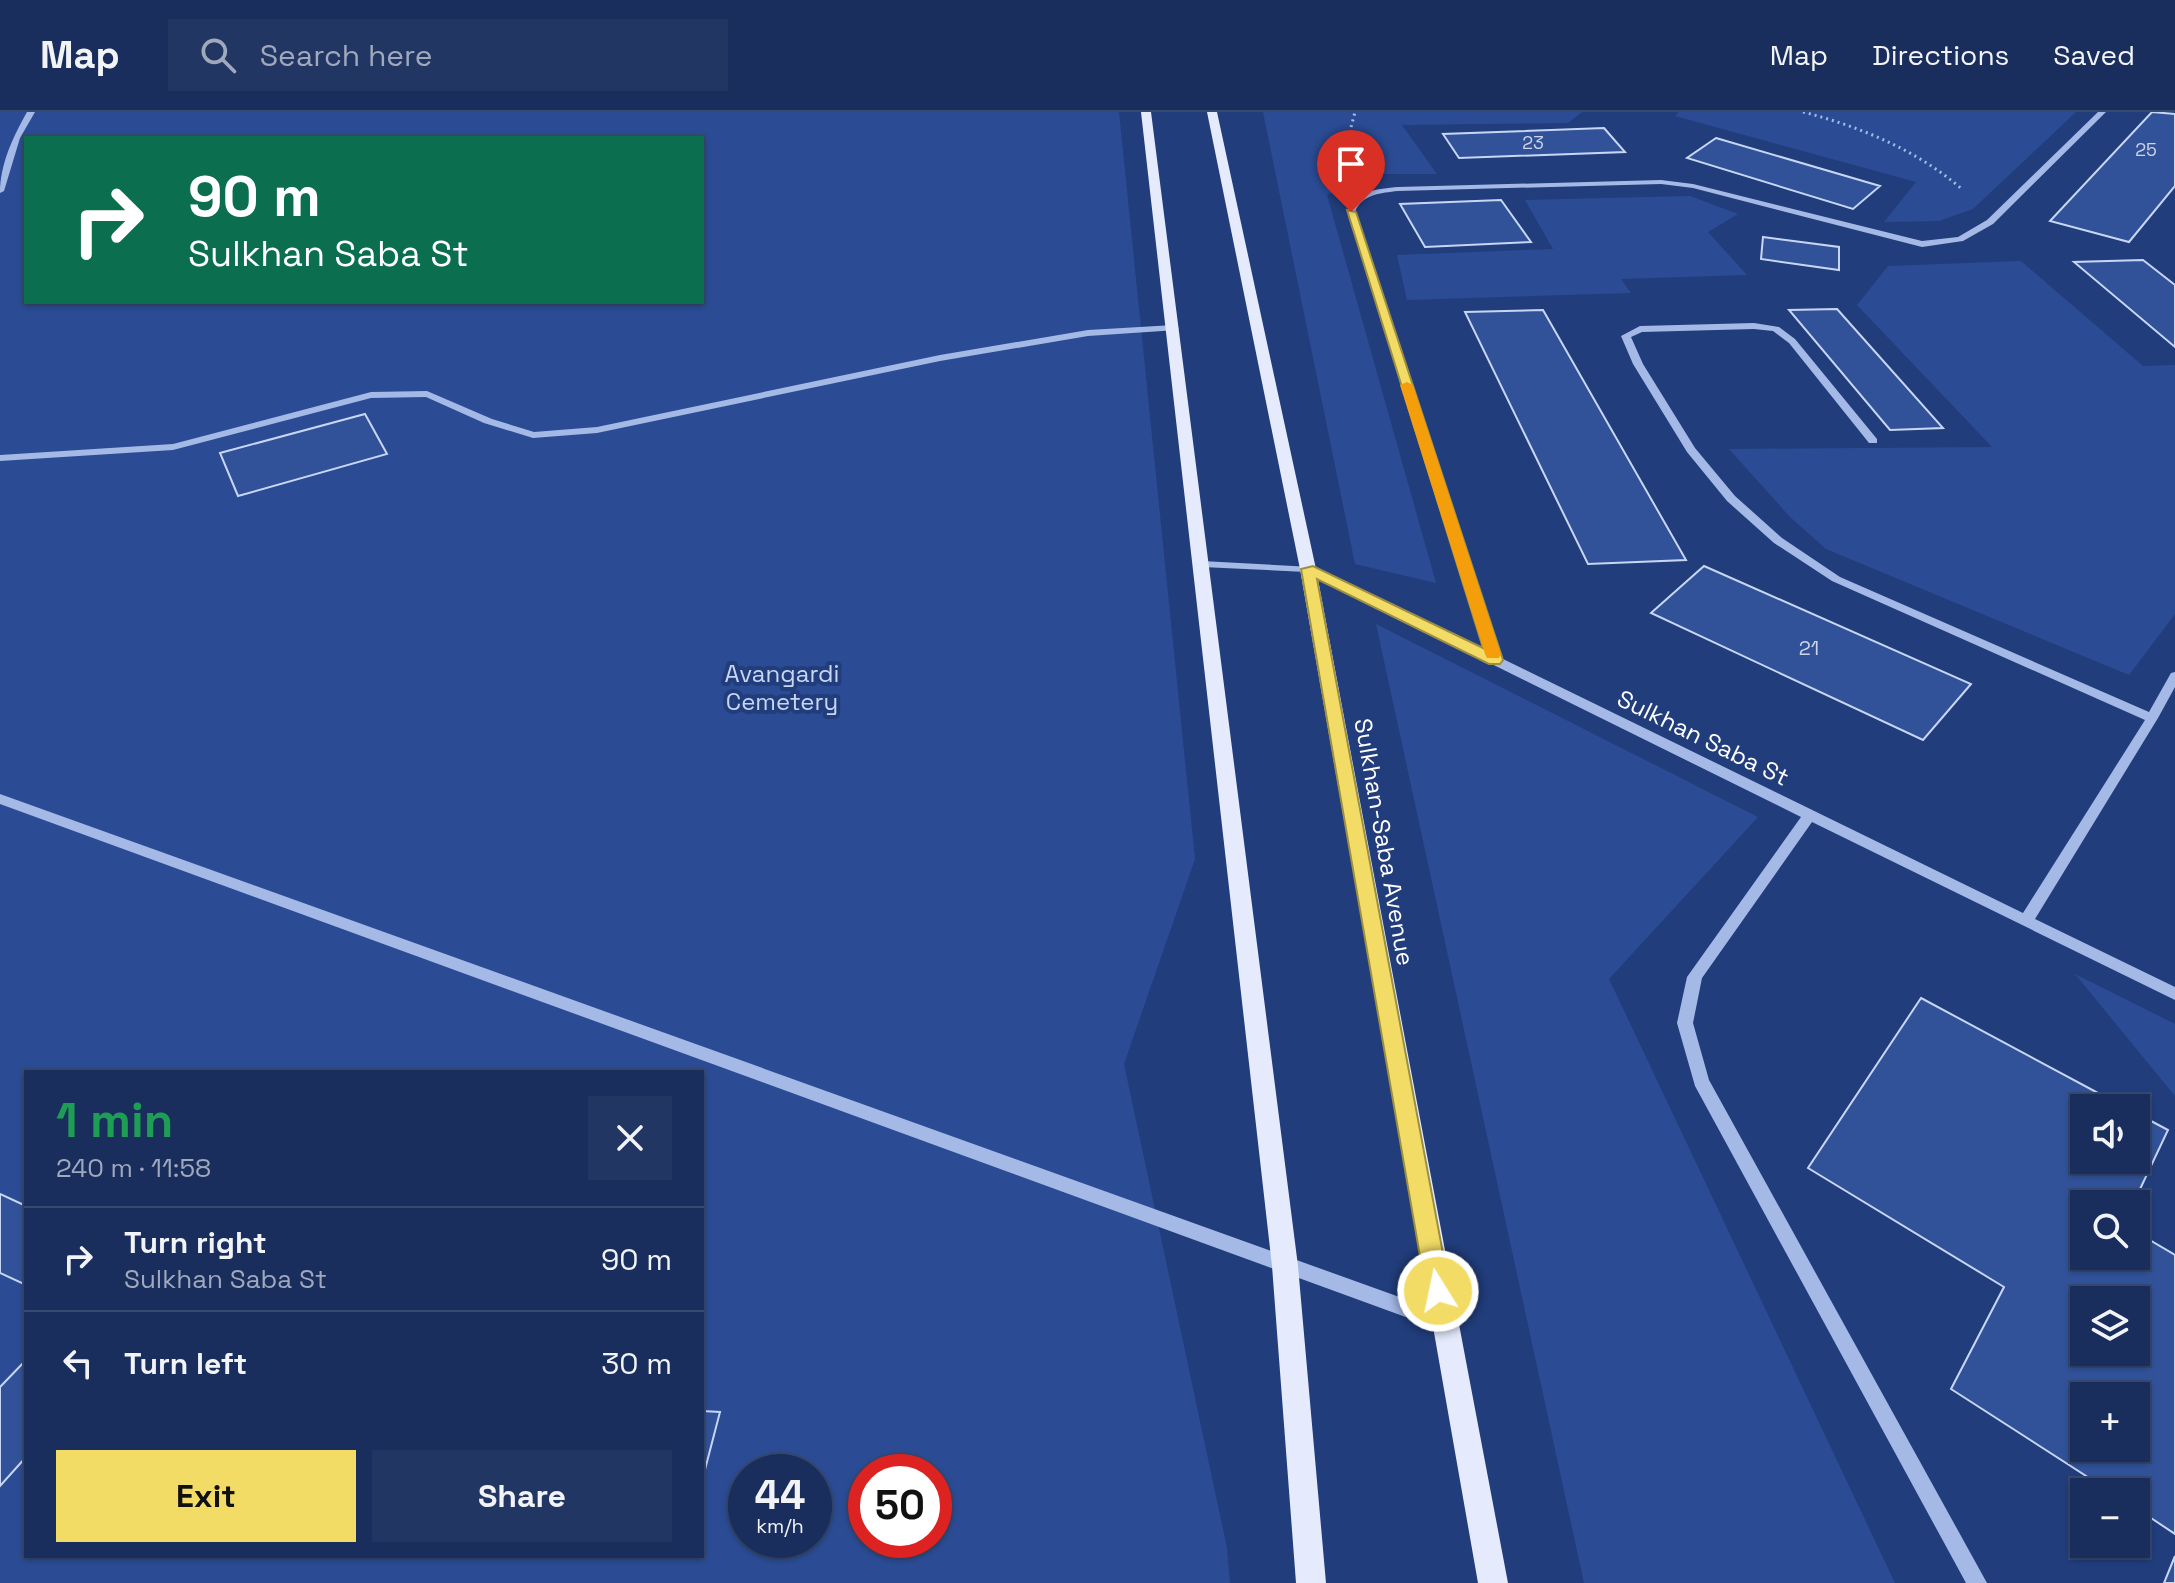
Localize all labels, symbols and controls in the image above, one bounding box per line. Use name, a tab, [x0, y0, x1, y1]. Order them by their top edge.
search box	[168, 19, 728, 91]
text: Map	[40, 31, 120, 79]
icon: search	[196, 33, 240, 77]
text: Search here	[260, 36, 433, 75]
text: Map	[1770, 37, 1828, 73]
text: Directions	[1872, 37, 2009, 73]
text: Saved	[2053, 37, 2135, 73]
pin	[1317, 130, 1385, 212]
house number: 23	[1522, 131, 1544, 154]
house number: 25	[2135, 138, 2157, 161]
icon: arrive	[1329, 142, 1373, 186]
text: 90 m	[188, 161, 321, 232]
icon: right	[56, 168, 160, 272]
text: Sulkhan Saba St	[188, 231, 469, 277]
house number: 21	[1799, 635, 1819, 661]
park label: Avangardi Cemetery	[725, 658, 839, 717]
street label: Sulkhan Saba St	[1612, 683, 1794, 793]
street label: Sulkhan-Saba Avenue	[1347, 716, 1422, 968]
text: 1 min	[56, 1090, 173, 1151]
map controls	[2070, 1094, 2150, 1558]
button: sound	[2070, 1094, 2150, 1174]
button: close	[588, 1096, 672, 1180]
text: 240 m · 11:58	[56, 1151, 211, 1185]
button: search	[2070, 1190, 2150, 1270]
text: Turn right	[124, 1223, 267, 1262]
icon: right	[56, 1237, 100, 1281]
text: 90 m	[601, 1240, 672, 1279]
position arrow	[1396, 1249, 1480, 1333]
text: Sulkhan Saba St	[124, 1262, 327, 1296]
button: layers	[2070, 1286, 2150, 1366]
icon: left	[56, 1341, 100, 1385]
text: Turn left	[124, 1344, 247, 1383]
text: 30 m	[601, 1344, 672, 1383]
button: +	[2070, 1382, 2150, 1462]
button: Exit	[56, 1450, 356, 1542]
button: Share	[372, 1450, 672, 1542]
speed limit sign: 50	[848, 1454, 952, 1558]
text: 44	[755, 1470, 805, 1521]
button: −	[2070, 1478, 2150, 1558]
text: km/h	[756, 1513, 804, 1539]

